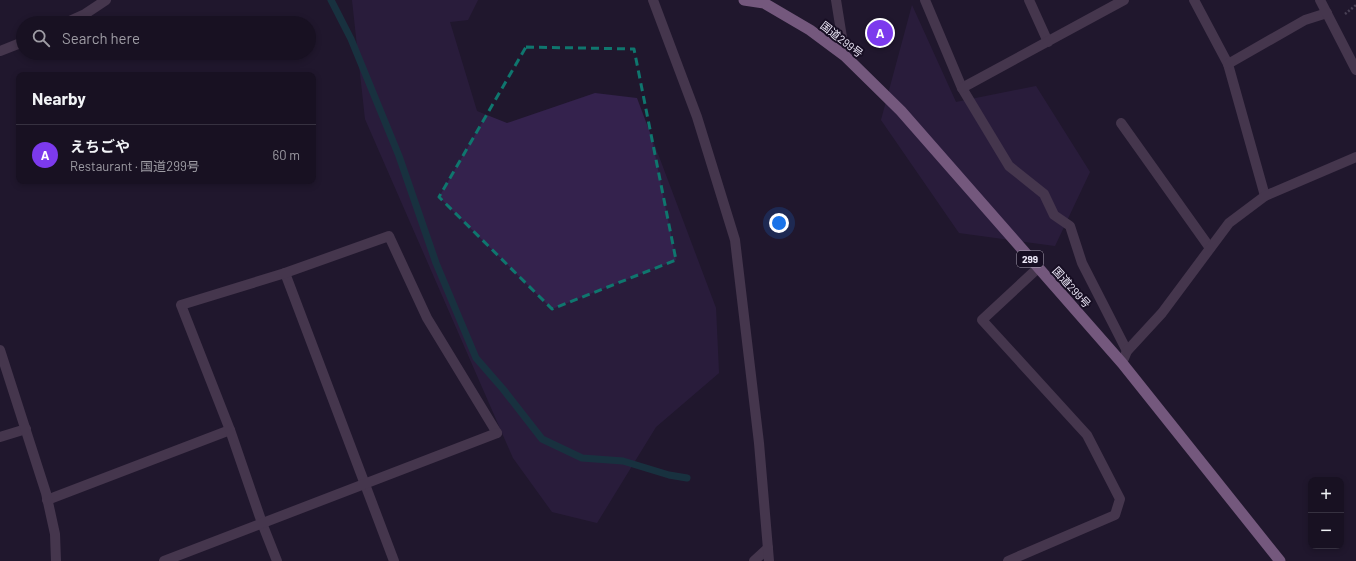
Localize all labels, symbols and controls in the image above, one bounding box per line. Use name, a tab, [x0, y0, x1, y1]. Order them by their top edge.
search box	[16, 16, 316, 60]
street label: 国道299号	[818, 18, 866, 60]
pin: A	[867, 18, 893, 48]
icon: search	[30, 27, 52, 49]
text: Search here	[62, 29, 140, 47]
text: Nearby	[32, 88, 86, 108]
text: えちごや	[70, 137, 130, 155]
text: A	[41, 147, 49, 163]
text: 60 m	[273, 147, 300, 163]
text: Restaurant · 国道299号	[70, 158, 200, 174]
your location	[769, 213, 789, 233]
road number: 299	[1017, 251, 1043, 267]
street label: 国道299号	[1050, 264, 1094, 310]
map controls	[1308, 477, 1344, 549]
button: +	[1308, 477, 1344, 513]
button: −	[1308, 513, 1344, 549]

